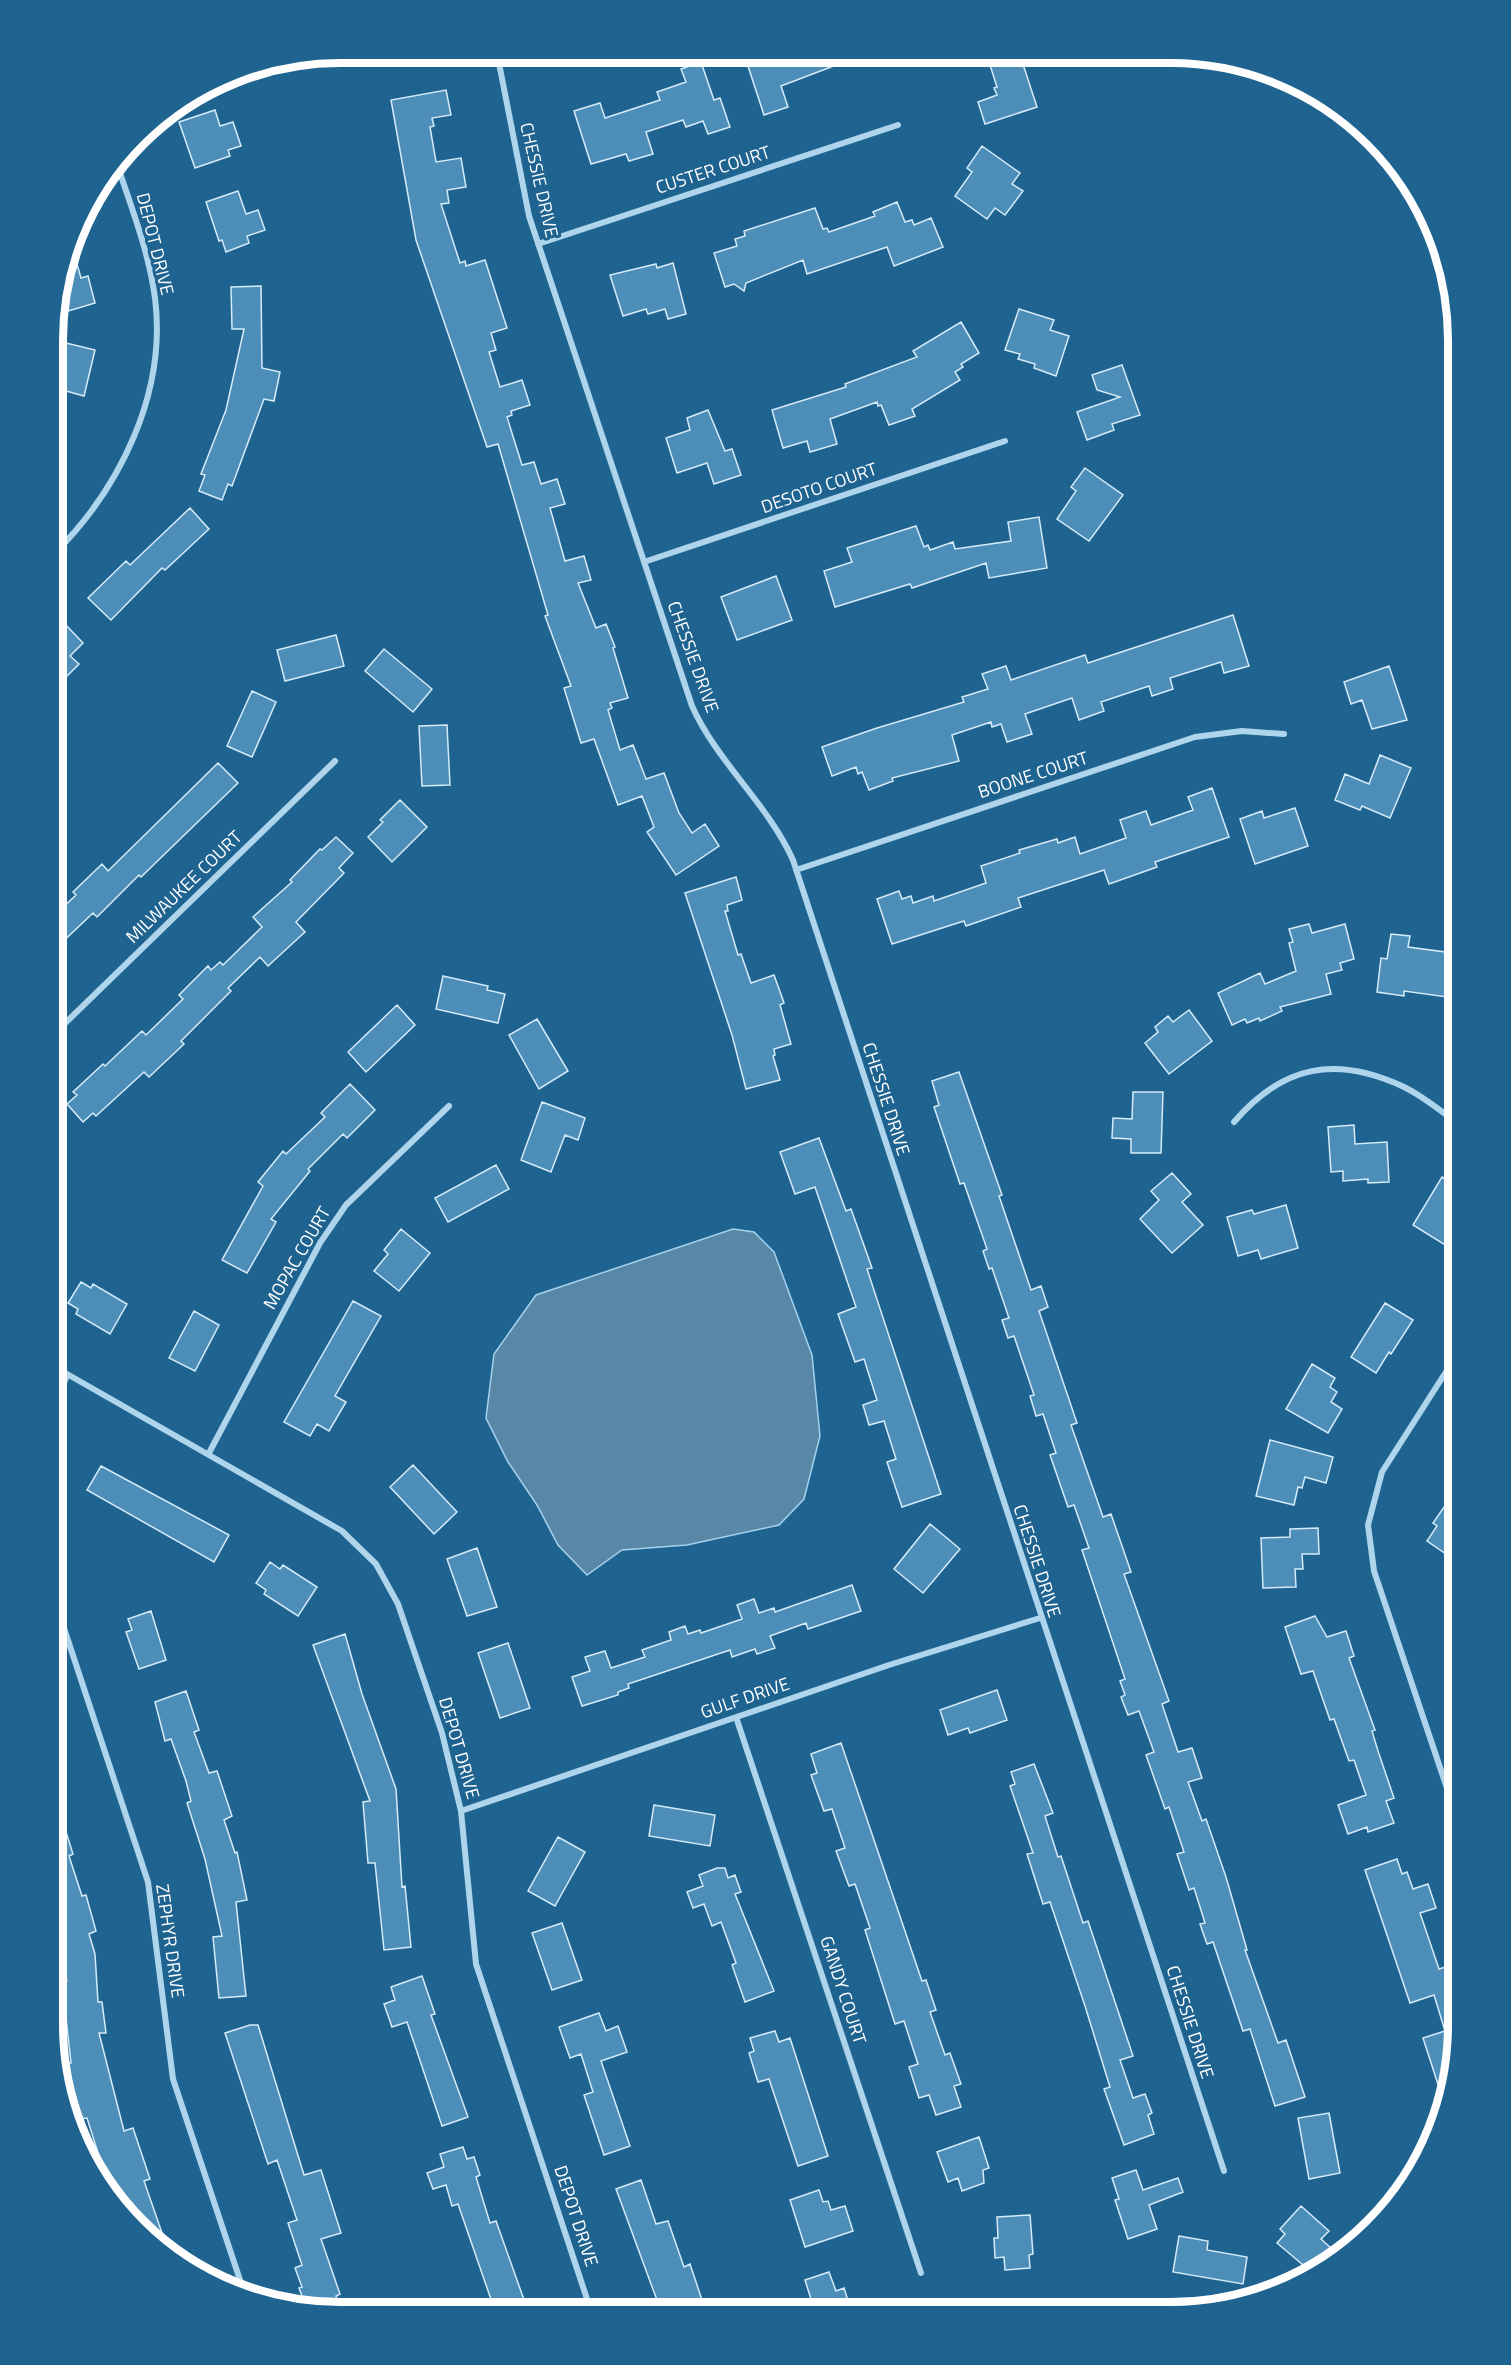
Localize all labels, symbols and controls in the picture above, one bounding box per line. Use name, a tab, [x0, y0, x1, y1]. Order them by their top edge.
street label: CHESSIE DRIVE	[513, 120, 566, 240]
street label: CUSTER COURT	[652, 138, 774, 201]
street label: DEPOT DRIVE	[130, 190, 181, 298]
street label: DESOTO COURT	[757, 455, 881, 520]
street label: CHESSIE DRIVE	[661, 597, 726, 717]
street label: BOONE COURT	[974, 744, 1092, 805]
street label: MILWAUKEE COURT	[119, 824, 248, 949]
street label: CHESSIE DRIVE	[856, 1039, 917, 1159]
street label: MOPAC COURT	[256, 1201, 337, 1314]
street label: CHESSIE DRIVE	[1007, 1501, 1068, 1621]
street label: GULF DRIVE	[697, 1670, 793, 1725]
street label: DEPOT DRIVE	[432, 1694, 487, 1802]
street label: ZEPHYR DRIVE	[149, 1882, 192, 2000]
street label: GANDY COURT	[813, 1932, 874, 2048]
street label: CHESSIE DRIVE	[1160, 1962, 1221, 2082]
street label: DEPOT DRIVE	[547, 2162, 606, 2270]

